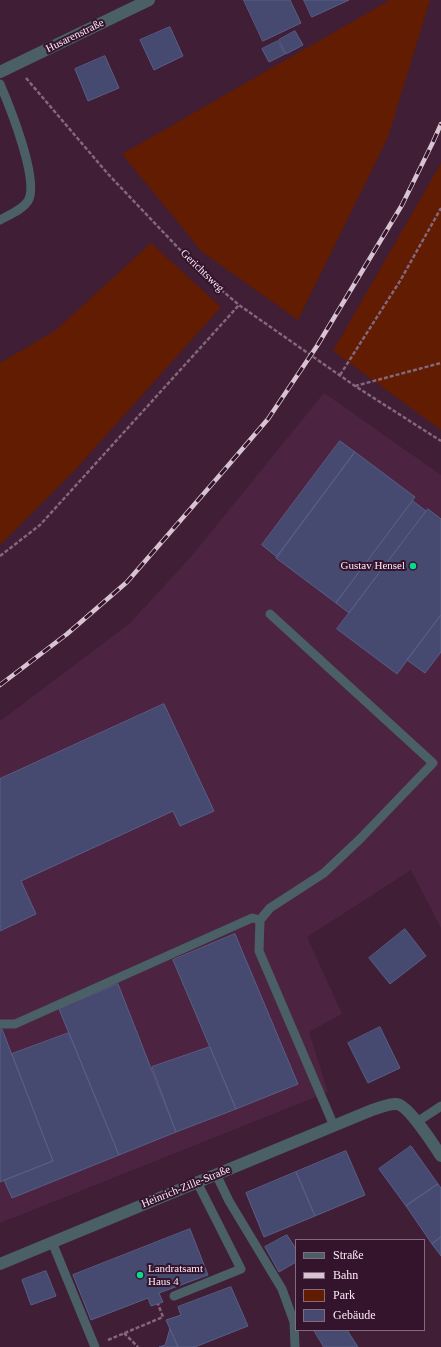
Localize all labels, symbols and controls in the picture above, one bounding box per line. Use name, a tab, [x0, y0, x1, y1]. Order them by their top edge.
street label: Husarenstraße	[44, 16, 106, 56]
street label: Gerichtsweg	[177, 247, 227, 295]
place label: Gustav Hensel	[341, 559, 405, 573]
marker: Gustav Hensel	[408, 561, 418, 571]
street label: Heinrich-Zille-Straße	[140, 1163, 232, 1211]
legend	[295, 1239, 425, 1331]
text: Straße	[333, 1248, 364, 1262]
place label: Landratsamt Haus 4	[148, 1262, 203, 1288]
text: Bahn	[333, 1268, 358, 1282]
marker: Landratsamt Haus 4	[135, 1270, 145, 1280]
text: Park	[333, 1288, 355, 1302]
text: Gebäude	[333, 1308, 376, 1322]

